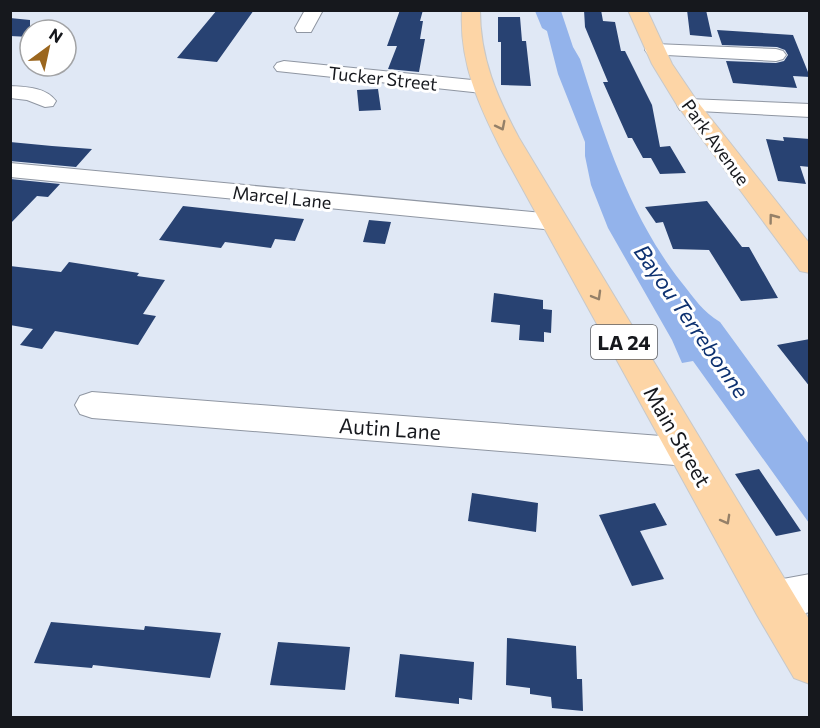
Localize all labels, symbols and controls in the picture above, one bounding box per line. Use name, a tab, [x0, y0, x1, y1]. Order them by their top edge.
north arrow	[18, 18, 78, 78]
text: N	[46, 24, 67, 46]
street label: Tucker Street	[327, 61, 439, 95]
street label: Park Avenue	[677, 95, 755, 189]
one-way arrow	[494, 120, 506, 131]
street label: Marcel Lane	[231, 181, 333, 213]
one-way arrow	[769, 214, 780, 225]
water label: Bayou Terrebonne	[629, 239, 755, 404]
one-way arrow	[589, 290, 601, 300]
road number: LA 24	[591, 325, 657, 359]
street label: Main Street	[639, 381, 717, 491]
street label: Autin Lane	[338, 412, 442, 444]
one-way arrow	[718, 513, 730, 524]

